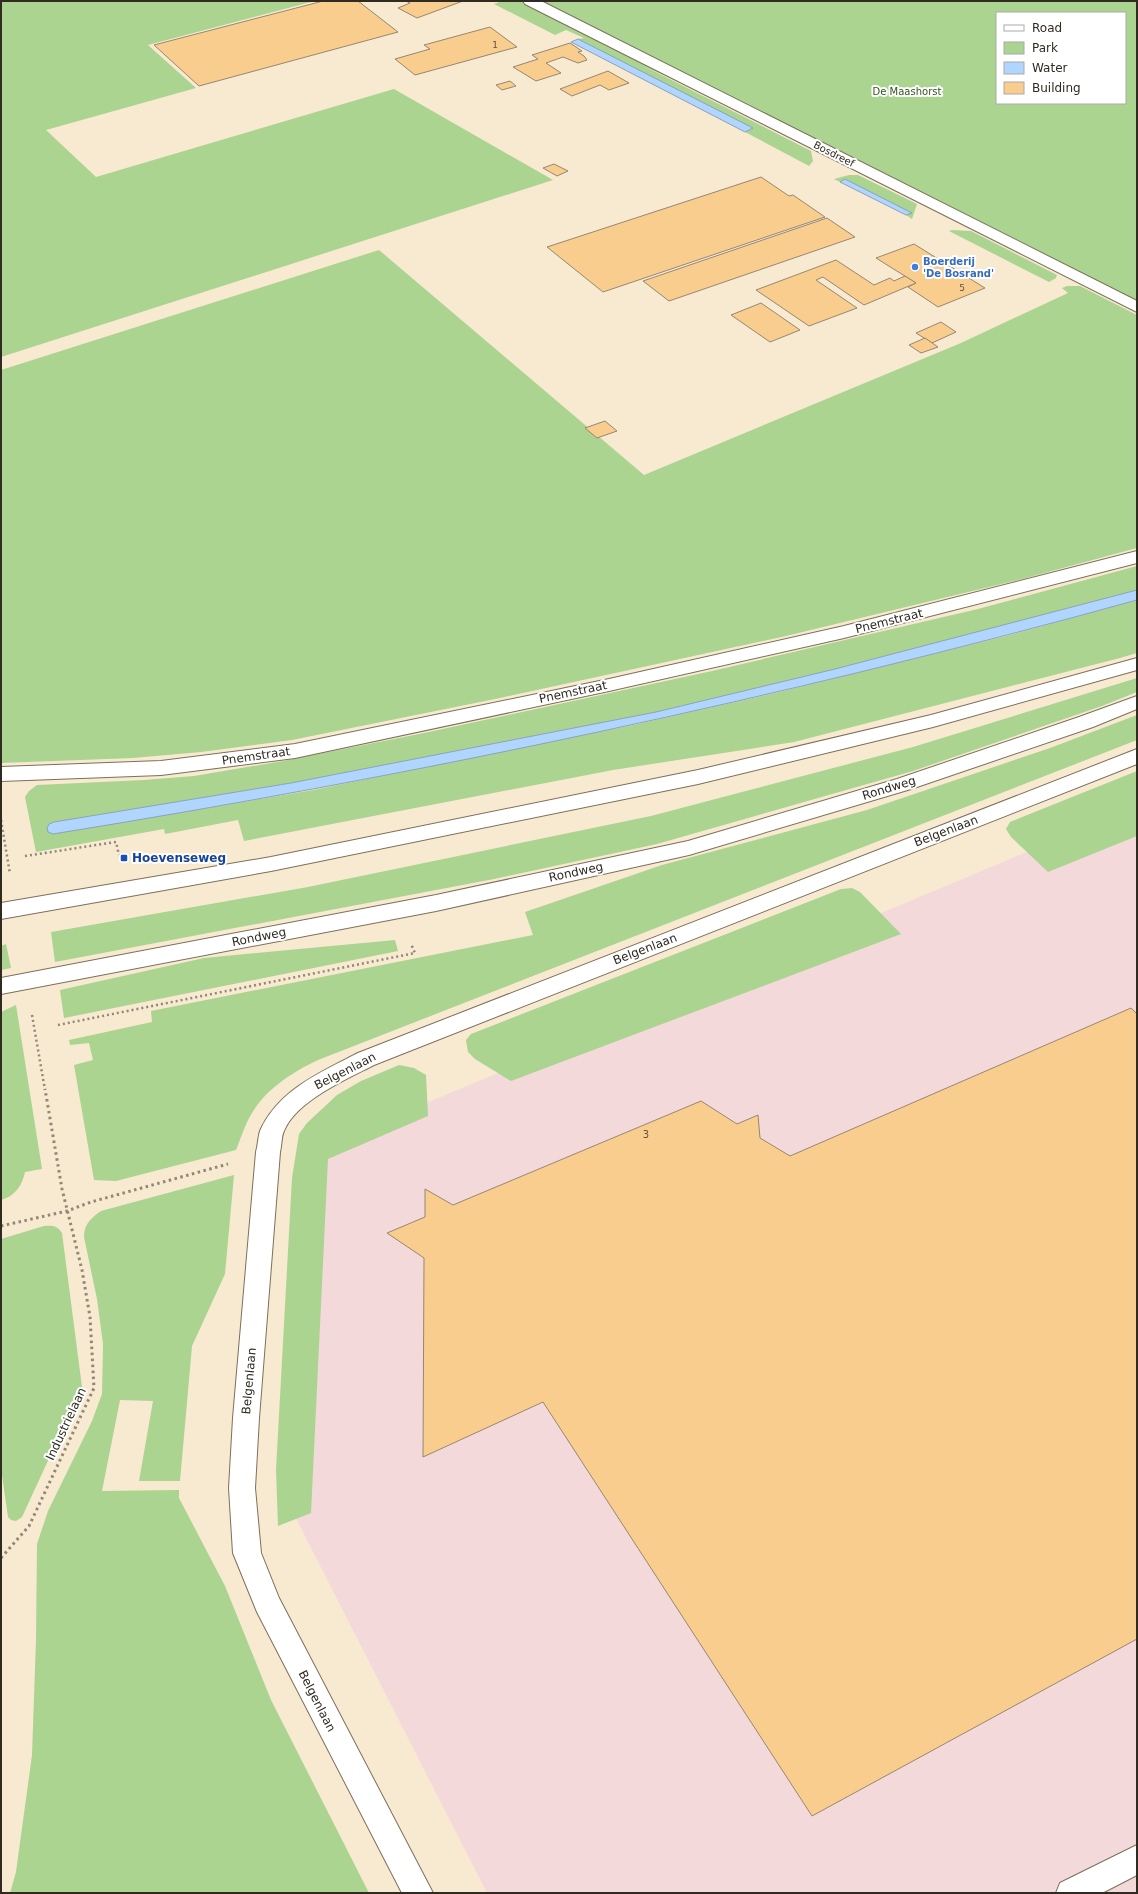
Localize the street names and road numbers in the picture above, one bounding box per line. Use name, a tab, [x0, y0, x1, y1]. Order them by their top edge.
street label: Bosdreef	[812, 139, 857, 169]
street label: Pnemstraat	[854, 606, 924, 636]
street label: Pnemstraat	[538, 678, 608, 706]
street label: Pnemstraat	[221, 744, 291, 768]
street label: Rondweg	[861, 773, 917, 803]
street label: Belgenlaan	[912, 812, 980, 850]
street label: Rondweg	[548, 859, 604, 885]
street label: Rondweg	[231, 925, 287, 949]
street label: Belgenlaan	[611, 930, 679, 968]
street label: Belgenlaan	[312, 1050, 378, 1092]
street label: Belgenlaan	[239, 1347, 259, 1415]
street label: Industrielaan	[43, 1385, 89, 1463]
street label: Belgenlaan	[296, 1668, 338, 1734]

